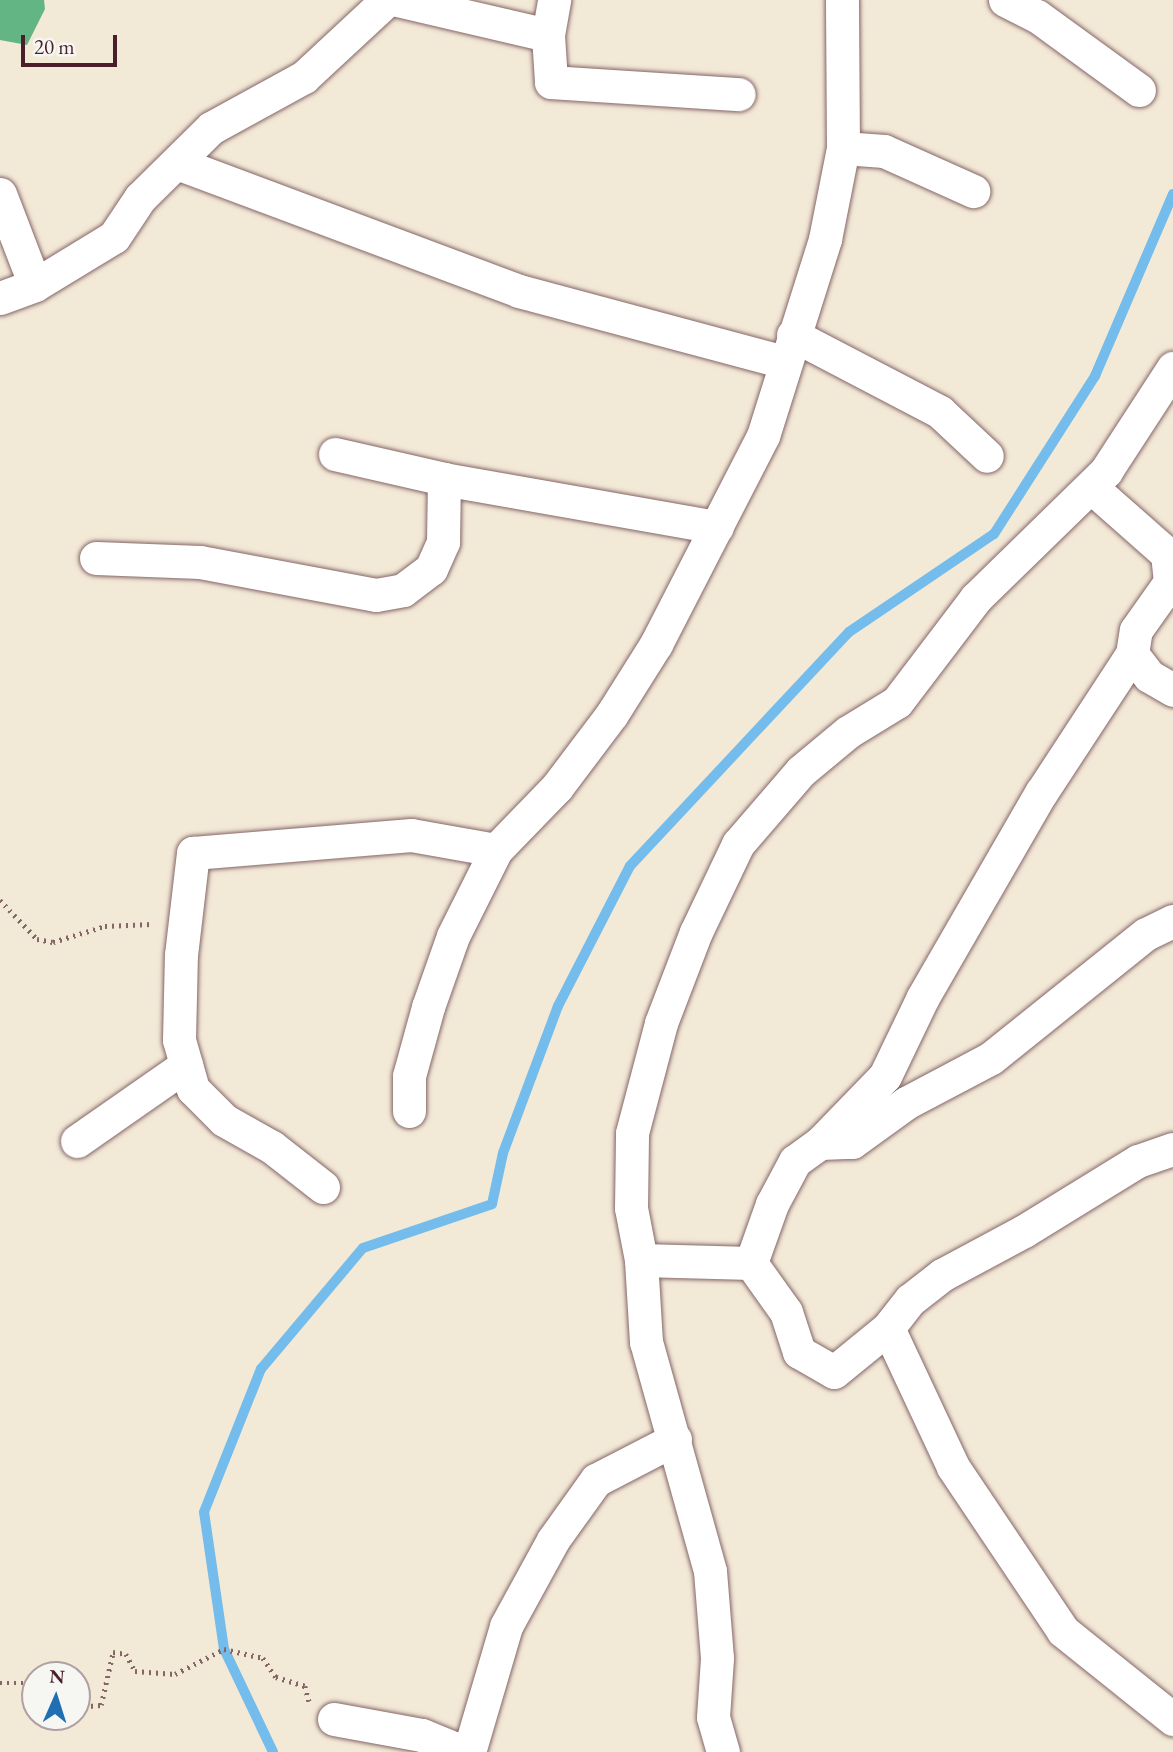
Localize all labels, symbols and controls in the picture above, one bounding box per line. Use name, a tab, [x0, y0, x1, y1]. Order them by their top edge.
scale bar	[24, 21, 121, 65]
text: 20 m	[34, 33, 75, 60]
north arrow	[21, 1661, 91, 1731]
text: N	[49, 1664, 65, 1689]

